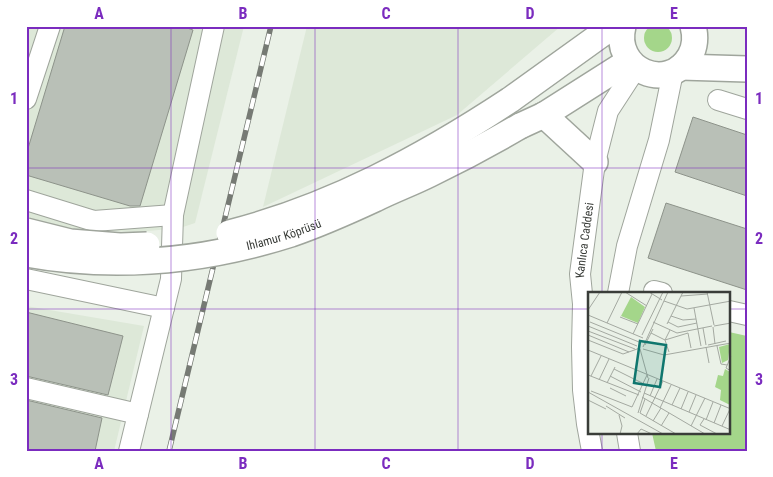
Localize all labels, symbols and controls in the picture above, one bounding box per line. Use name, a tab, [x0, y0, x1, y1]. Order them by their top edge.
text: A	[94, 4, 104, 23]
text: B	[239, 4, 248, 23]
text: C	[381, 4, 391, 23]
text: D	[525, 4, 535, 23]
text: E	[670, 4, 678, 23]
text: 1	[10, 89, 18, 108]
text: 1	[755, 89, 763, 108]
street label: Kanlıca Caddesi	[573, 202, 597, 279]
street label: Ihlamur Köprüsü	[245, 216, 323, 253]
text: 2	[10, 229, 18, 248]
text: 2	[755, 229, 763, 248]
inset map	[588, 292, 730, 434]
text: 3	[10, 370, 18, 389]
text: 3	[755, 370, 763, 389]
text: A	[94, 454, 104, 473]
text: B	[239, 454, 248, 473]
text: C	[381, 454, 391, 473]
text: D	[525, 454, 535, 473]
text: E	[670, 454, 678, 473]

